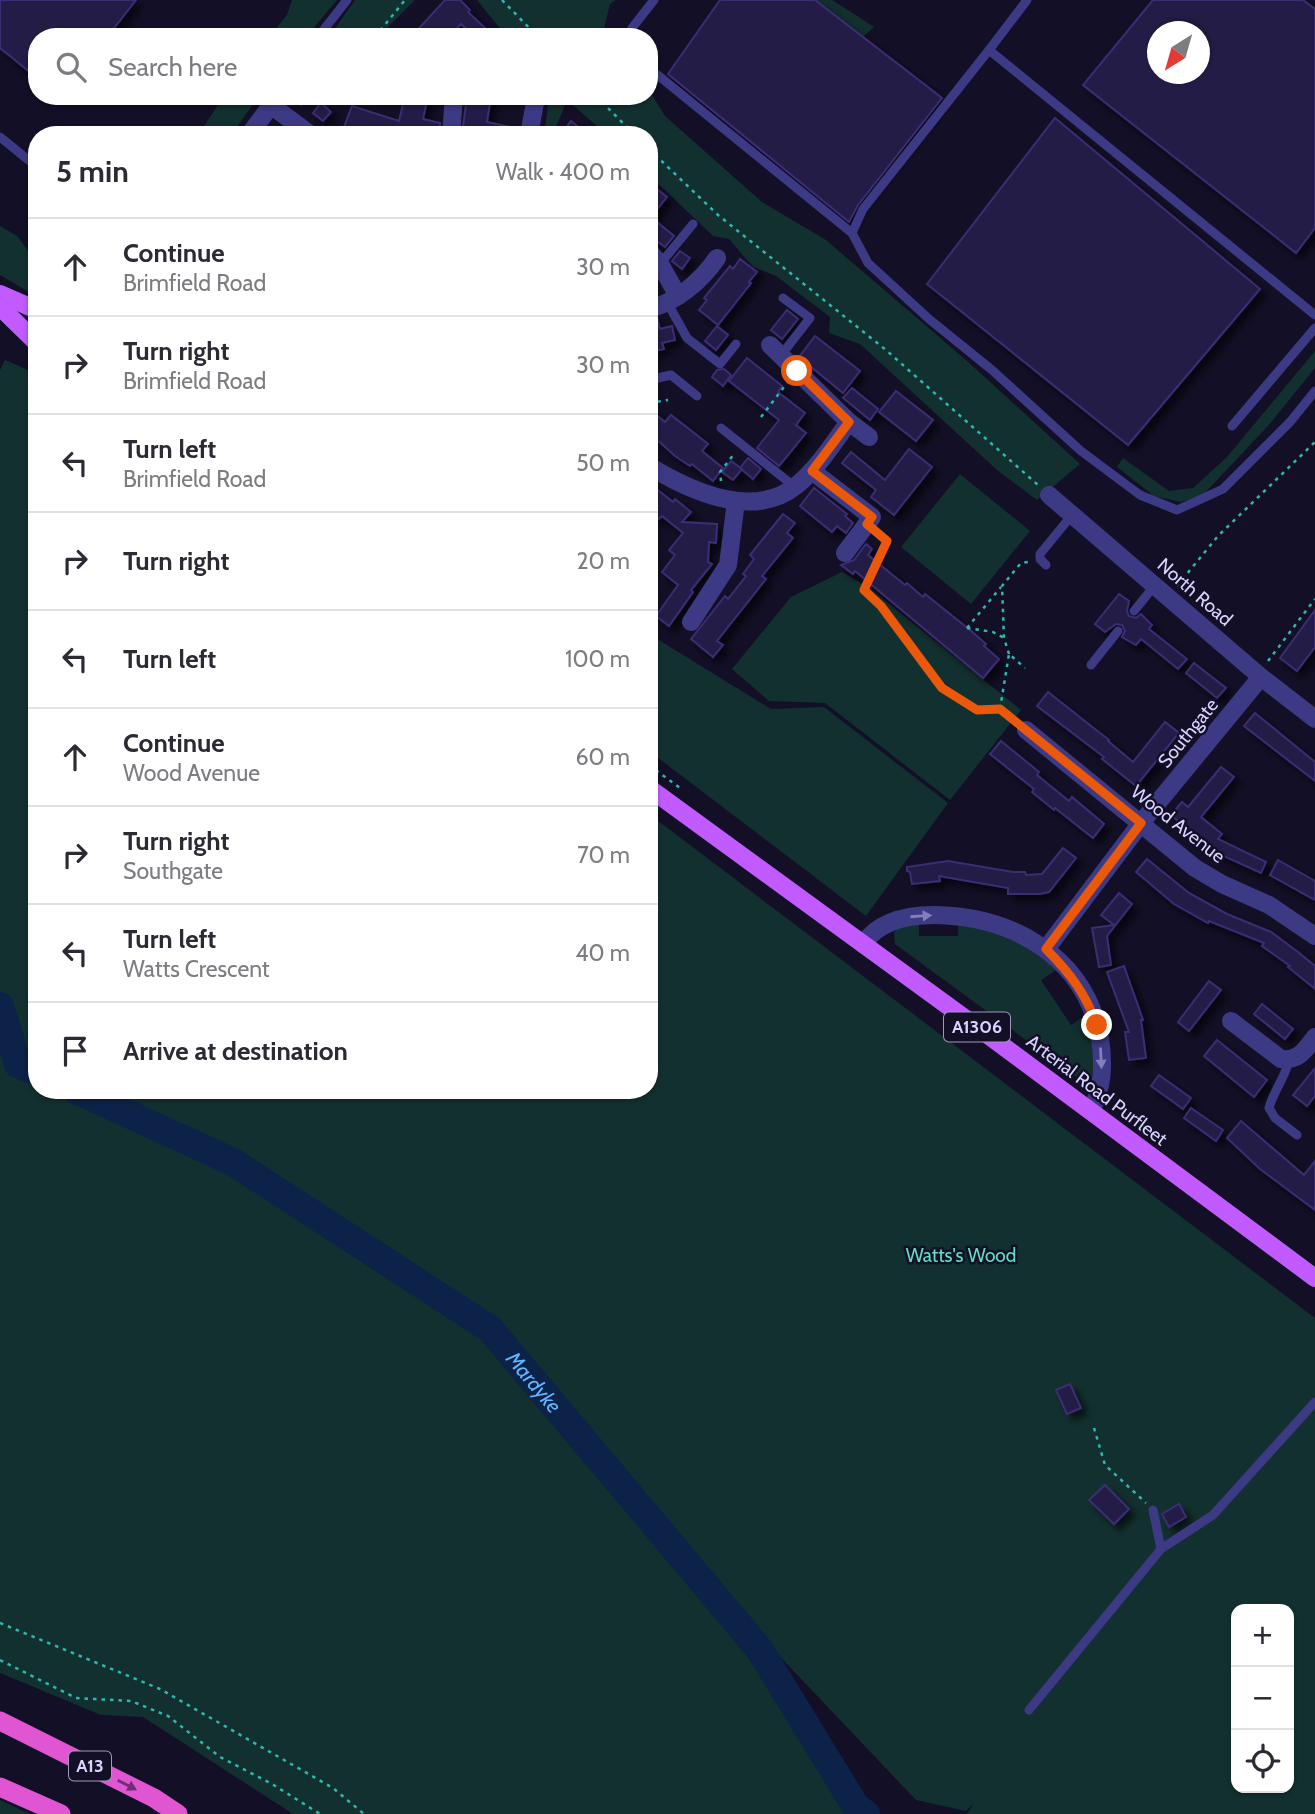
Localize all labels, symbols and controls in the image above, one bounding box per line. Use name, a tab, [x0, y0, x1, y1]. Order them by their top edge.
north arrow	[1147, 21, 1210, 84]
search box	[28, 28, 658, 105]
icon: search	[52, 48, 90, 86]
text: Search here	[108, 51, 237, 83]
text: 5 min	[56, 153, 129, 190]
text: Walk · 400 m	[496, 158, 630, 186]
text: Continue	[123, 237, 225, 269]
icon: ahead	[56, 248, 94, 286]
text: 30 m	[576, 253, 630, 281]
text: Brimfield Road	[123, 269, 266, 297]
text: Turn right	[123, 335, 229, 367]
icon: right	[56, 346, 94, 384]
text: 30 m	[576, 351, 630, 379]
route start	[781, 355, 812, 386]
text: Brimfield Road	[123, 367, 266, 395]
text: Turn left	[123, 433, 216, 465]
icon: left	[56, 444, 94, 482]
text: 50 m	[576, 449, 630, 477]
text: Brimfield Road	[123, 465, 266, 493]
icon: right	[56, 542, 94, 580]
text: Turn right	[123, 545, 229, 577]
text: 20 m	[577, 547, 630, 575]
street label: North Road	[1153, 553, 1237, 631]
icon: left	[56, 640, 94, 678]
text: Turn left	[123, 643, 216, 675]
text: 100 m	[565, 645, 630, 673]
street label: Southgate	[1153, 693, 1223, 772]
text: Continue	[123, 727, 225, 759]
icon: ahead	[56, 738, 94, 776]
text: 60 m	[576, 743, 630, 771]
text: Wood Avenue	[123, 759, 260, 787]
street label: Wood Avenue	[1126, 780, 1230, 868]
text: Turn right	[123, 825, 229, 857]
icon: right	[56, 836, 94, 874]
text: 70 m	[577, 841, 630, 869]
text: Southgate	[123, 857, 223, 885]
one-way arrow	[911, 910, 933, 921]
text: Turn left	[123, 923, 216, 955]
icon: left	[56, 934, 94, 972]
text: 40 m	[575, 939, 630, 967]
text: Watts Crescent	[123, 955, 270, 983]
route end	[1081, 1009, 1112, 1040]
road number: A1306	[944, 1012, 1010, 1042]
street label: Arterial Road Purfleet	[1022, 1030, 1172, 1151]
icon: arrive	[56, 1032, 94, 1070]
text: Arrive at destination	[123, 1035, 348, 1067]
one-way arrow	[1096, 1047, 1107, 1069]
park label: Watts's Wood	[906, 1244, 1016, 1267]
water label: Mardyke	[501, 1345, 567, 1418]
map controls	[1231, 1604, 1294, 1793]
button: +	[1231, 1604, 1294, 1667]
button: −	[1231, 1667, 1294, 1730]
button: locate	[1231, 1730, 1294, 1793]
road number: A13	[69, 1751, 111, 1780]
one-way arrow	[117, 1779, 137, 1790]

